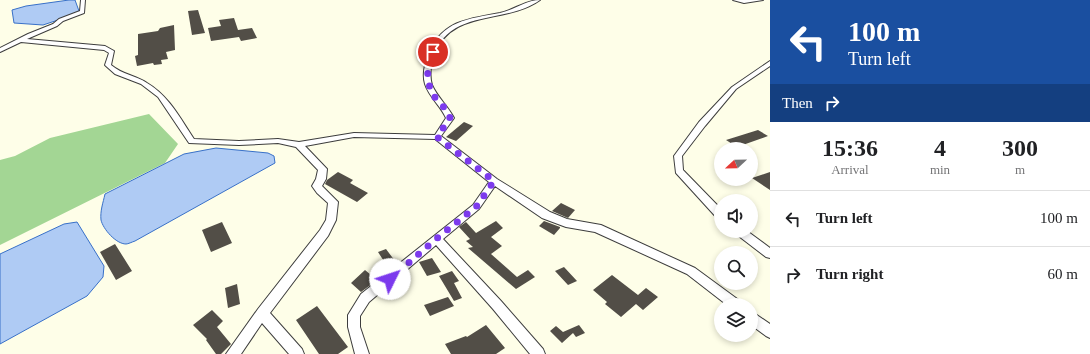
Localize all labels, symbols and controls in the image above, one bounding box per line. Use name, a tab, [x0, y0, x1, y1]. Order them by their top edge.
icon: left	[782, 16, 834, 68]
text: 100 m	[848, 16, 920, 47]
pin	[416, 35, 450, 69]
icon: arrive	[422, 41, 444, 63]
text: Turn left	[848, 49, 911, 69]
icon: right	[821, 92, 843, 114]
text: Then	[782, 95, 813, 111]
text: 15:36	[822, 135, 878, 161]
text: 4	[934, 135, 946, 161]
text: 300	[1002, 135, 1038, 161]
north arrow	[714, 142, 758, 186]
map controls	[714, 142, 758, 342]
text: Arrival	[831, 162, 869, 177]
text: min	[930, 162, 950, 177]
text: m	[1015, 162, 1025, 177]
button: sound	[714, 194, 758, 238]
icon: left	[782, 208, 804, 230]
text: Turn left	[816, 210, 873, 226]
text: 100 m	[1040, 210, 1078, 226]
button: search	[714, 246, 758, 290]
position arrow	[369, 258, 411, 300]
icon: right	[782, 264, 804, 286]
text: Turn right	[816, 266, 883, 282]
text: 60 m	[1048, 266, 1078, 282]
button: layers	[714, 298, 758, 342]

